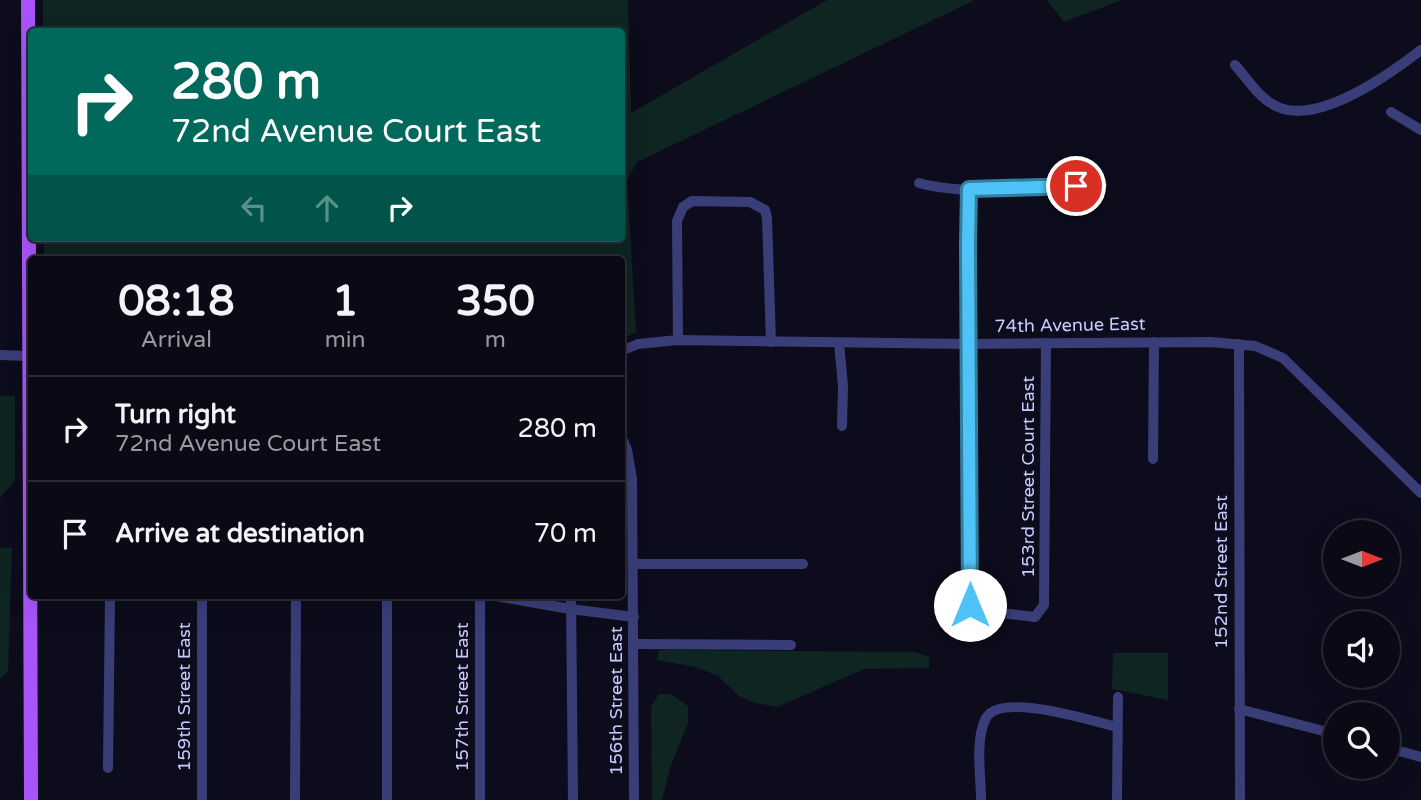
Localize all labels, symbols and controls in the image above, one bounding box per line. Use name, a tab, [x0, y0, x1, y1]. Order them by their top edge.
text: 280 m	[171, 53, 321, 112]
icon: right	[56, 56, 147, 147]
text: 72nd Avenue Court East	[171, 113, 541, 151]
pin	[1046, 156, 1106, 216]
icon: arrive	[1057, 167, 1095, 205]
icon: left	[235, 189, 273, 227]
icon: ahead	[308, 189, 346, 227]
icon: right	[381, 189, 419, 227]
text: 08:18	[118, 276, 235, 327]
text: 1	[332, 276, 358, 327]
text: 350	[456, 276, 535, 327]
street label: 74th Avenue East	[994, 313, 1146, 337]
text: Arrival	[141, 326, 212, 354]
text: min	[325, 326, 366, 354]
text: m	[485, 326, 506, 354]
street label: 153rd Street Court East	[1017, 376, 1039, 578]
text: Turn right	[115, 399, 236, 430]
icon: right	[56, 410, 94, 448]
text: 280 m	[517, 413, 597, 444]
text: 72nd Avenue Court East	[115, 430, 381, 458]
street label: 152nd Street East	[1210, 495, 1232, 649]
icon: arrive	[56, 515, 94, 553]
text: Arrive at destination	[115, 518, 365, 549]
text: 70 m	[534, 518, 597, 549]
north arrow	[1323, 520, 1400, 597]
map controls	[1323, 520, 1400, 779]
position arrow	[933, 568, 1007, 642]
button: sound	[1323, 611, 1400, 688]
street label: 159th Street East	[173, 622, 195, 772]
street label: 157th Street East	[451, 622, 473, 772]
street label: 156th Street East	[605, 626, 627, 776]
button: search	[1323, 702, 1400, 779]

